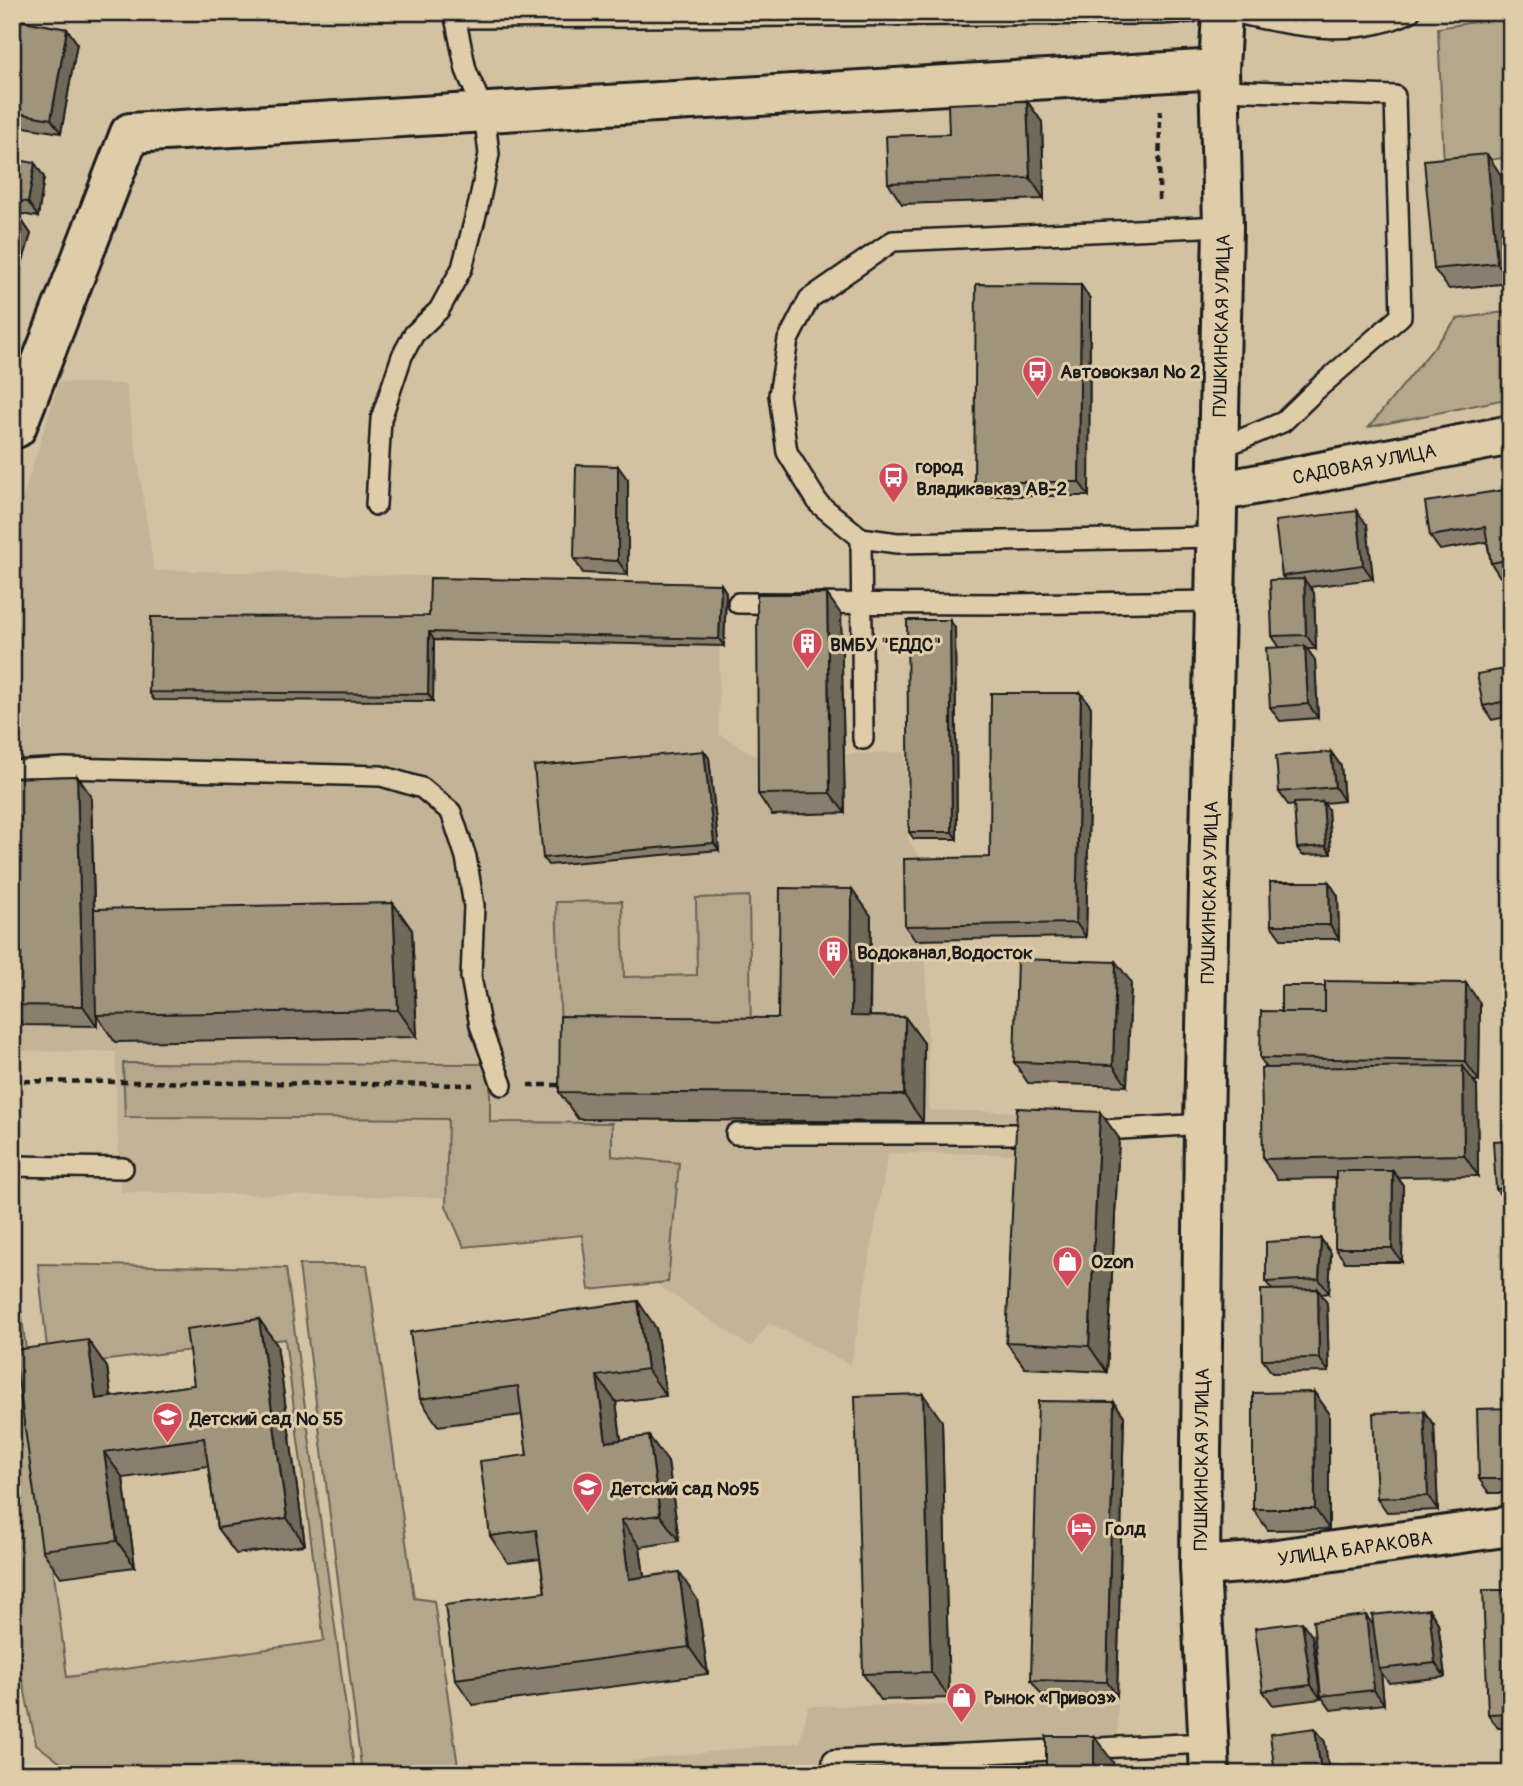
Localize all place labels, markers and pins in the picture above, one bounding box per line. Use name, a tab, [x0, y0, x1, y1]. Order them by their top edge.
bus stop icon: Автовокзал № 2	[1020, 354, 1054, 398]
place label: Автовокзал № 2	[1060, 360, 1201, 384]
place label: город Владикавказ АВ-2	[915, 455, 1068, 501]
bus stop icon: город Владикавказ АВ-2	[876, 460, 910, 504]
building icon: ВМБУ "ЕДДС"	[790, 627, 824, 671]
place label: ВМБУ "ЕДДС"	[830, 633, 941, 657]
building icon: Водоканал,Водосток	[817, 935, 851, 979]
place label: Водоканал,Водосток	[857, 941, 1033, 965]
shop icon: Ozon	[1051, 1244, 1085, 1288]
place label: Ozon	[1091, 1250, 1134, 1274]
school or university icon: Детский сад № 55	[150, 1401, 184, 1445]
place label: Детский сад № 55	[189, 1407, 343, 1431]
school or university icon: Детский сад №95	[571, 1471, 605, 1515]
place label: Детский сад №95	[610, 1477, 760, 1501]
hotel icon: Голд	[1065, 1511, 1099, 1555]
place label: Голд	[1105, 1517, 1146, 1541]
shop icon: Рынок «Привоз»	[944, 1680, 978, 1724]
place label: Рынок «Привоз»	[984, 1686, 1116, 1710]

